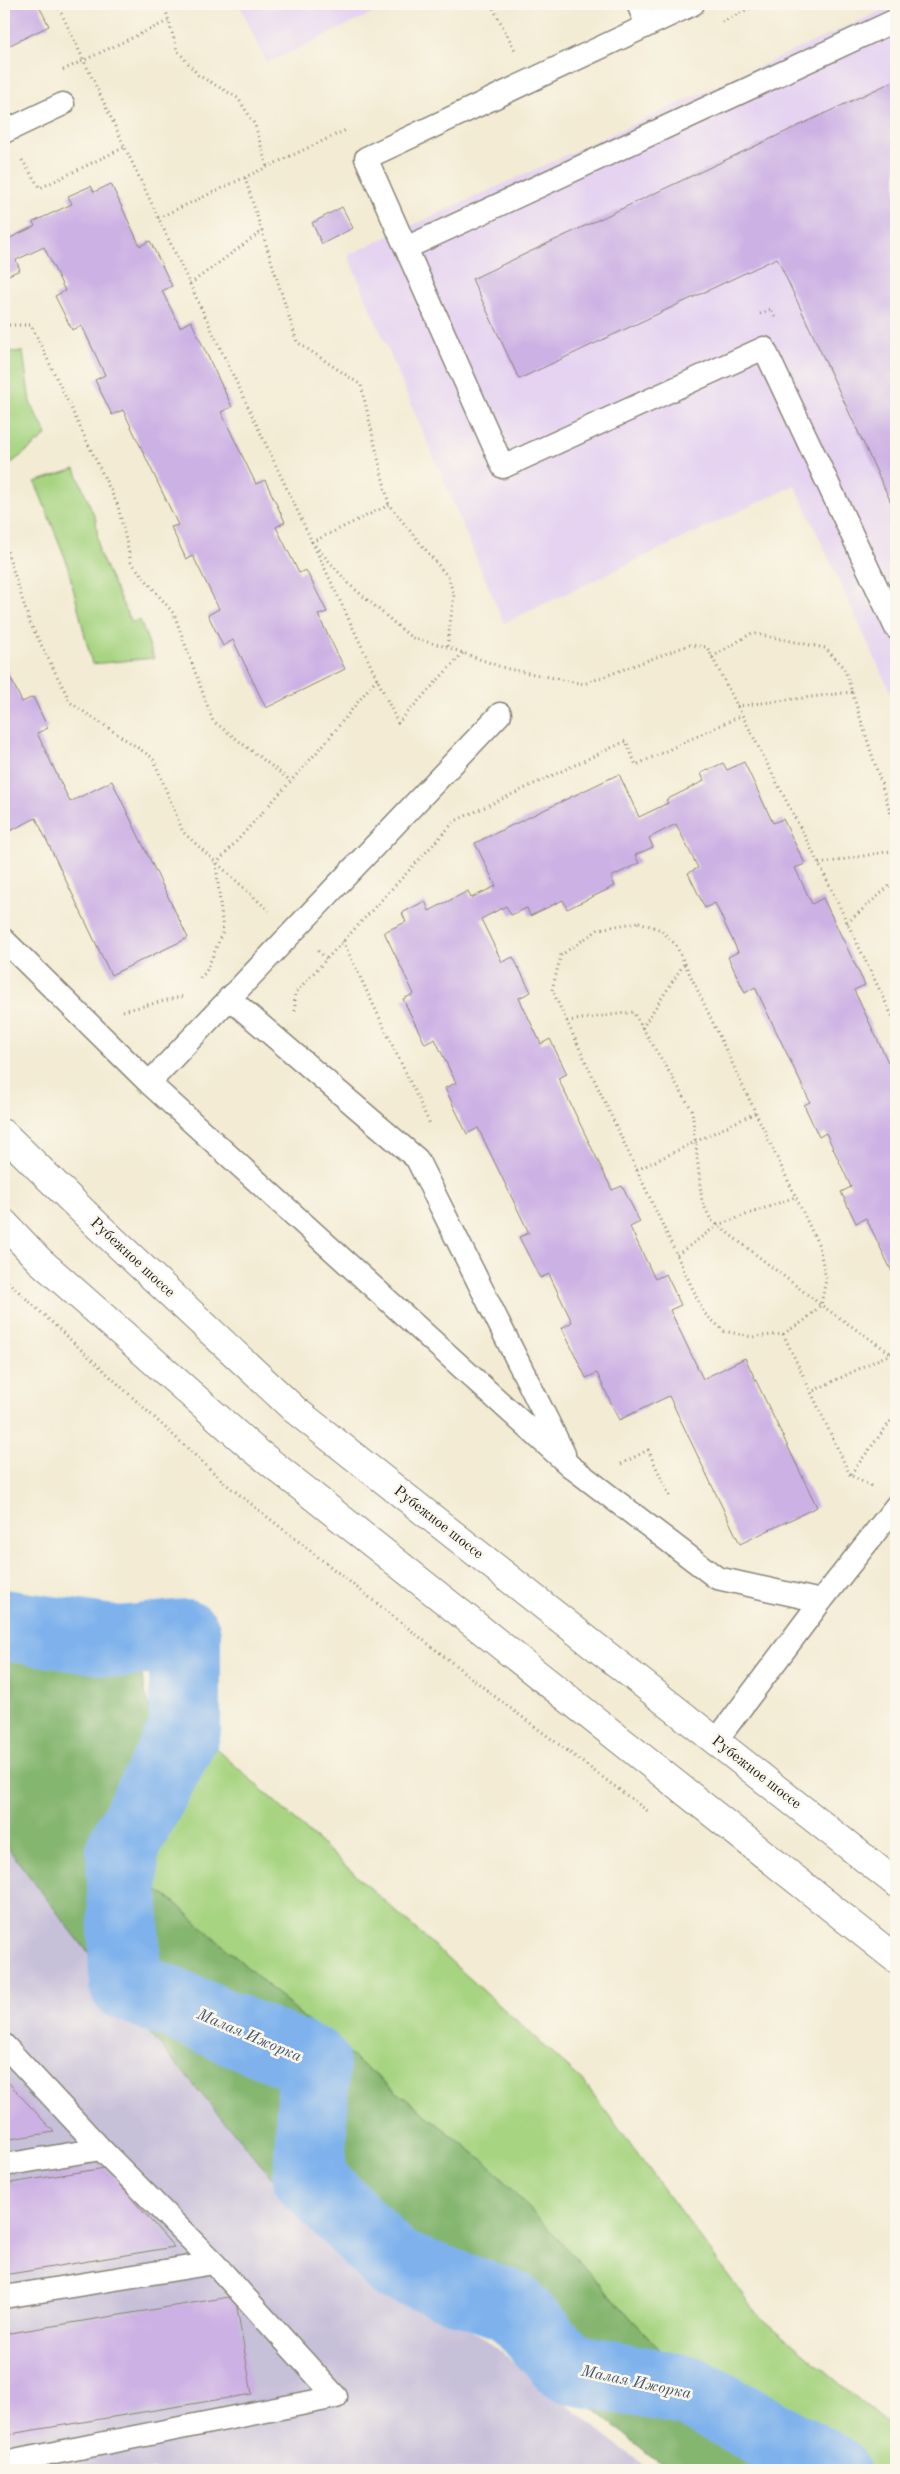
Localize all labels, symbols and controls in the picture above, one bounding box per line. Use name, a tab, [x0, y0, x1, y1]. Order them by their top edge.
street label: Рубежное шоссе	[87, 1215, 177, 1301]
street label: Рубежное шоссе	[390, 1484, 486, 1562]
street label: Рубежное шоссе	[708, 1734, 804, 1812]
water label: Малая Ижорка	[193, 2006, 304, 2065]
water label: Малая Ижорка	[578, 2363, 693, 2403]

